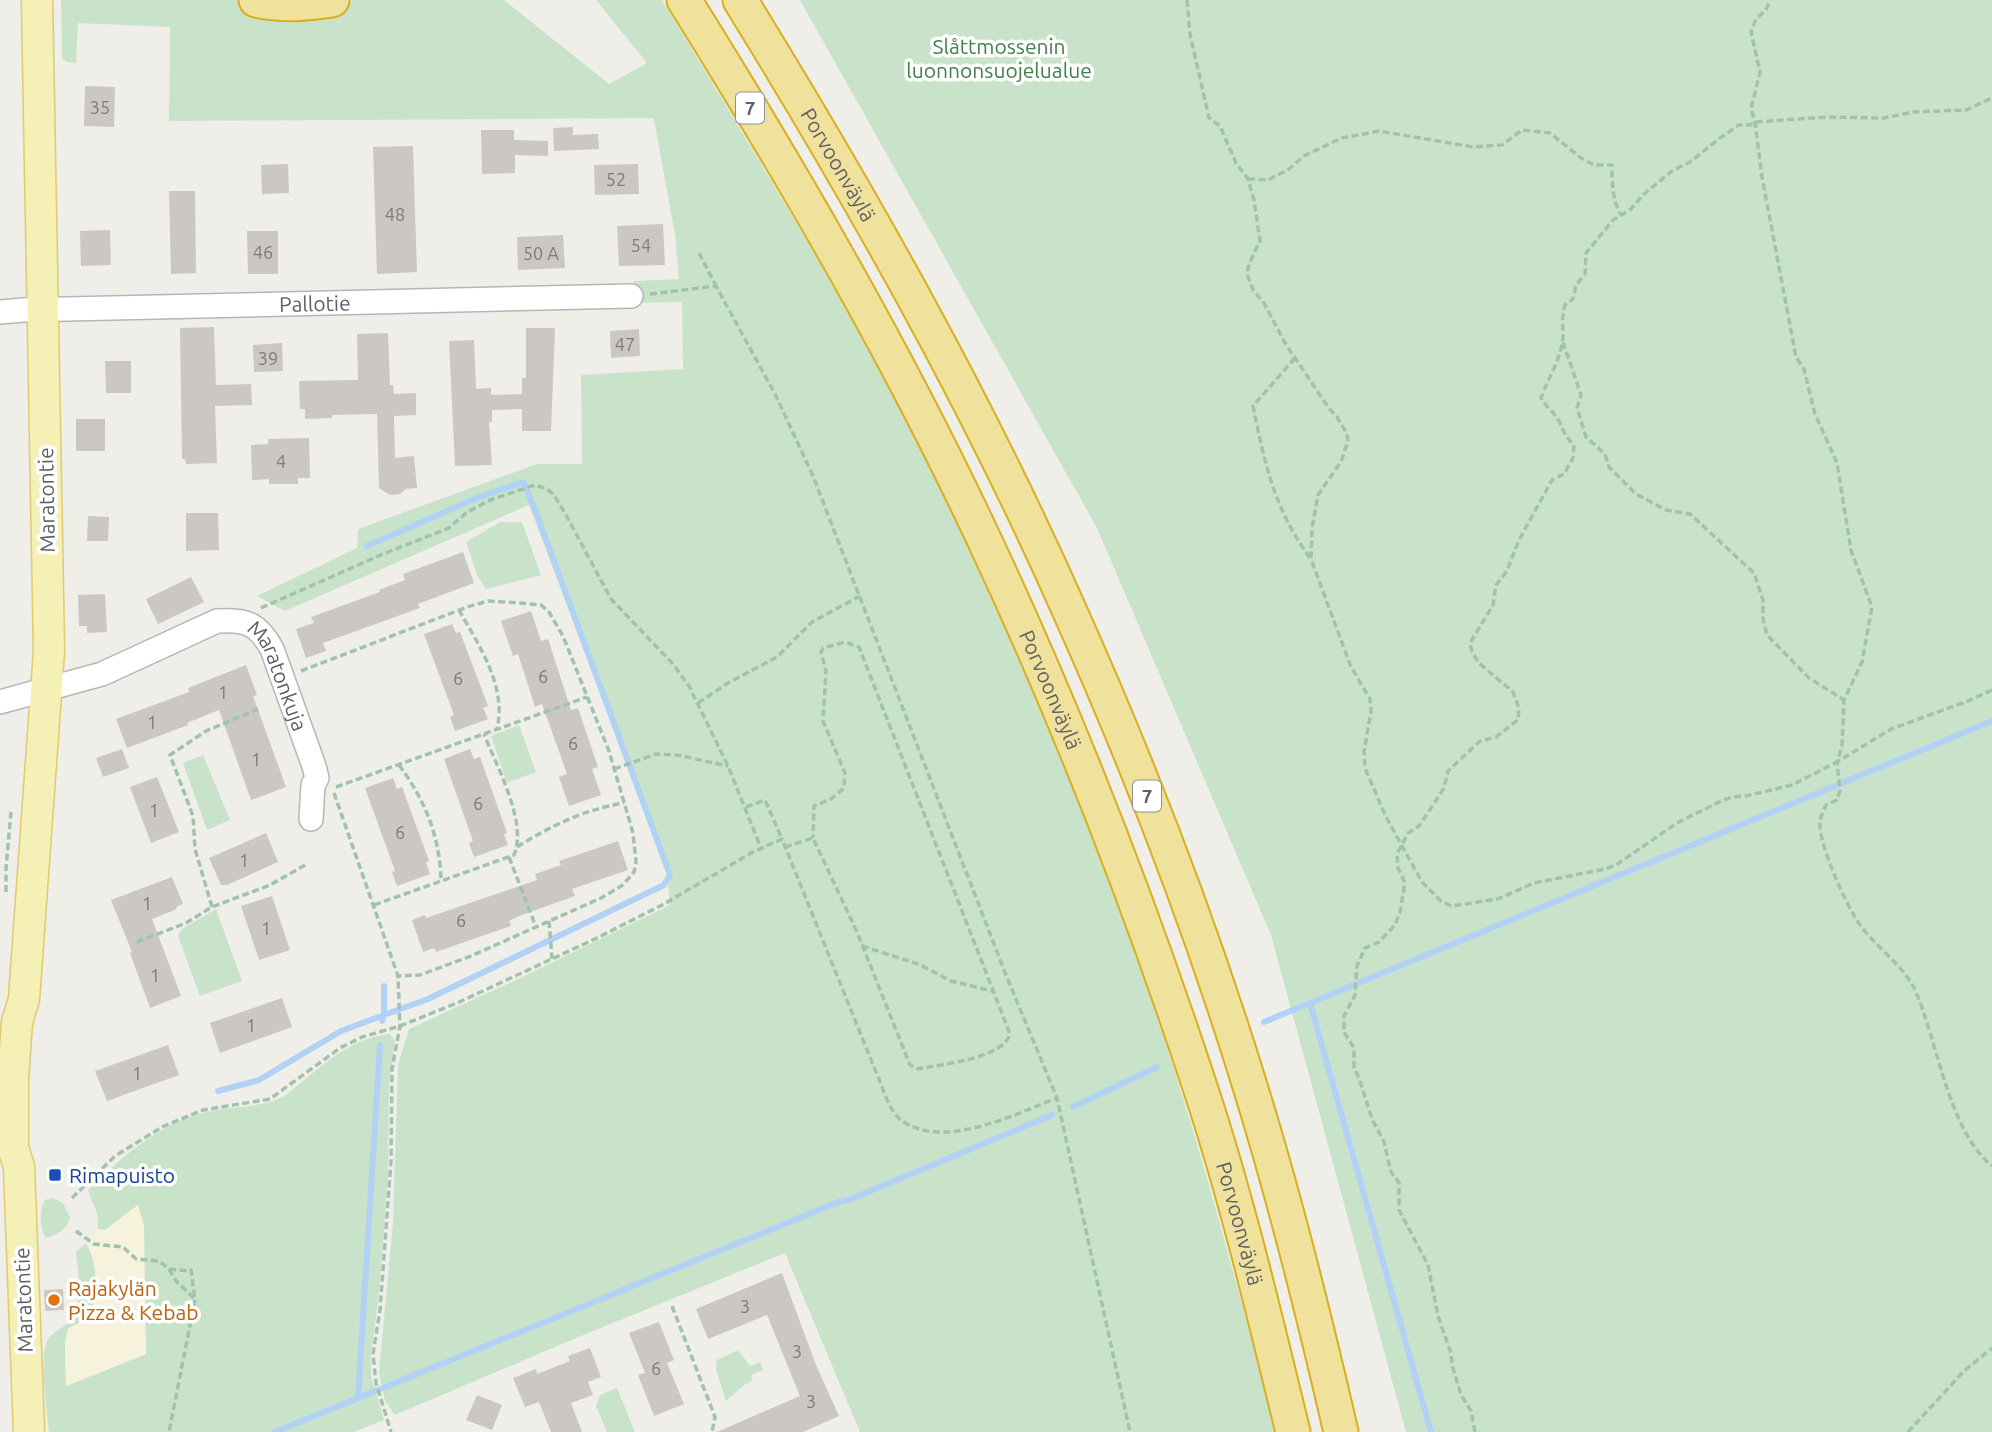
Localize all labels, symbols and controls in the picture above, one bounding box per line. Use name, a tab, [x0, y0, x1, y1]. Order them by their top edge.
park label: Slåttmossenin luonnonsuojelualue	[906, 34, 1092, 82]
road number: 7	[736, 92, 764, 124]
house number: 35	[90, 97, 110, 117]
street label: Porvoonväylä	[796, 104, 881, 226]
house number: 52	[606, 169, 626, 189]
house number: 48	[385, 204, 405, 224]
house number: 54	[631, 235, 651, 255]
house number: 46	[253, 242, 273, 262]
house number: 50 A	[523, 243, 559, 263]
street label: Pallotie	[279, 290, 351, 316]
house number: 47	[615, 334, 635, 354]
house number: 39	[258, 348, 278, 368]
street label: Maratontie	[33, 447, 59, 553]
house number: 4	[276, 451, 286, 471]
street label: Maratonkuja	[243, 615, 312, 734]
street label: Porvoonväylä	[1015, 626, 1087, 753]
house number: 6	[538, 666, 548, 686]
house number: 6	[453, 668, 463, 688]
house number: 1	[218, 682, 228, 702]
house number: 1	[147, 712, 157, 732]
house number: 6	[568, 733, 578, 753]
house number: 1	[251, 749, 261, 769]
road number: 7	[1133, 780, 1161, 811]
house number: 6	[473, 793, 483, 813]
house number: 1	[149, 800, 159, 820]
house number: 6	[395, 822, 405, 842]
house number: 1	[239, 850, 249, 870]
house number: 1	[142, 893, 152, 913]
house number: 6	[456, 910, 466, 930]
house number: 1	[261, 918, 271, 938]
house number: 1	[150, 965, 160, 985]
house number: 1	[246, 1015, 256, 1035]
house number: 1	[132, 1063, 142, 1083]
street label: Porvoonväylä	[1212, 1159, 1268, 1288]
place label: Rimapuisto	[69, 1163, 175, 1187]
marker: Rimapuisto	[47, 1167, 63, 1183]
street label: Maratontie	[9, 1247, 37, 1353]
place label: Rajakylän Pizza & Kebab	[68, 1276, 199, 1324]
marker: Rajakylän Pizza & Kebab	[46, 1292, 62, 1308]
house number: 3	[740, 1296, 750, 1316]
house number: 3	[792, 1341, 802, 1361]
house number: 6	[651, 1358, 661, 1378]
house number: 3	[806, 1391, 816, 1411]

